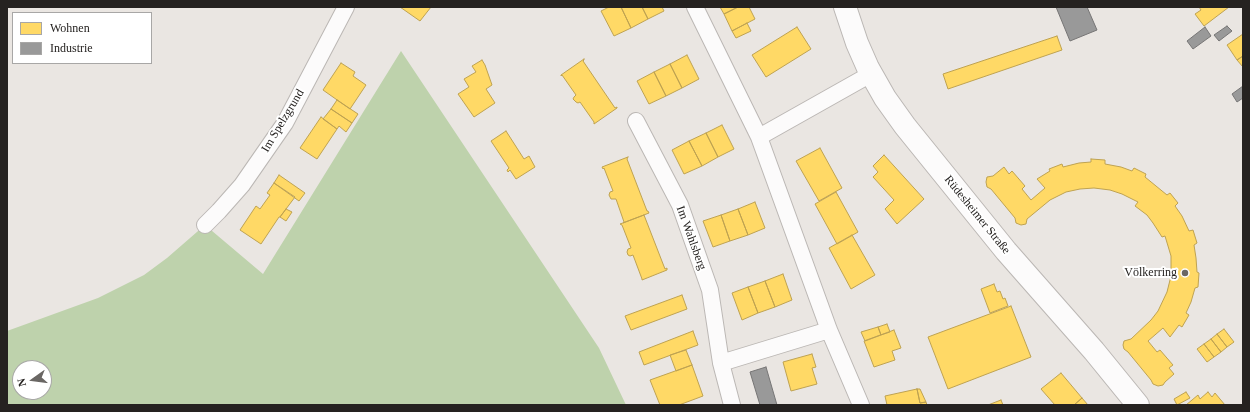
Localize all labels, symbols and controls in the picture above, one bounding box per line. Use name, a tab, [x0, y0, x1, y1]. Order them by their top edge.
legend	[12, 12, 152, 64]
text: Wohnen	[50, 21, 90, 35]
text: Industrie	[50, 41, 93, 55]
street label: Im Spelzgrund	[259, 87, 307, 155]
street label: Rüdesheimer Straße	[941, 173, 1013, 257]
street label: Im Wahlsberg	[673, 204, 709, 272]
place label: Völkerring	[1124, 266, 1177, 280]
marker: Völkerring	[1180, 268, 1190, 278]
north arrow	[12, 360, 52, 400]
text: N	[15, 377, 28, 388]

